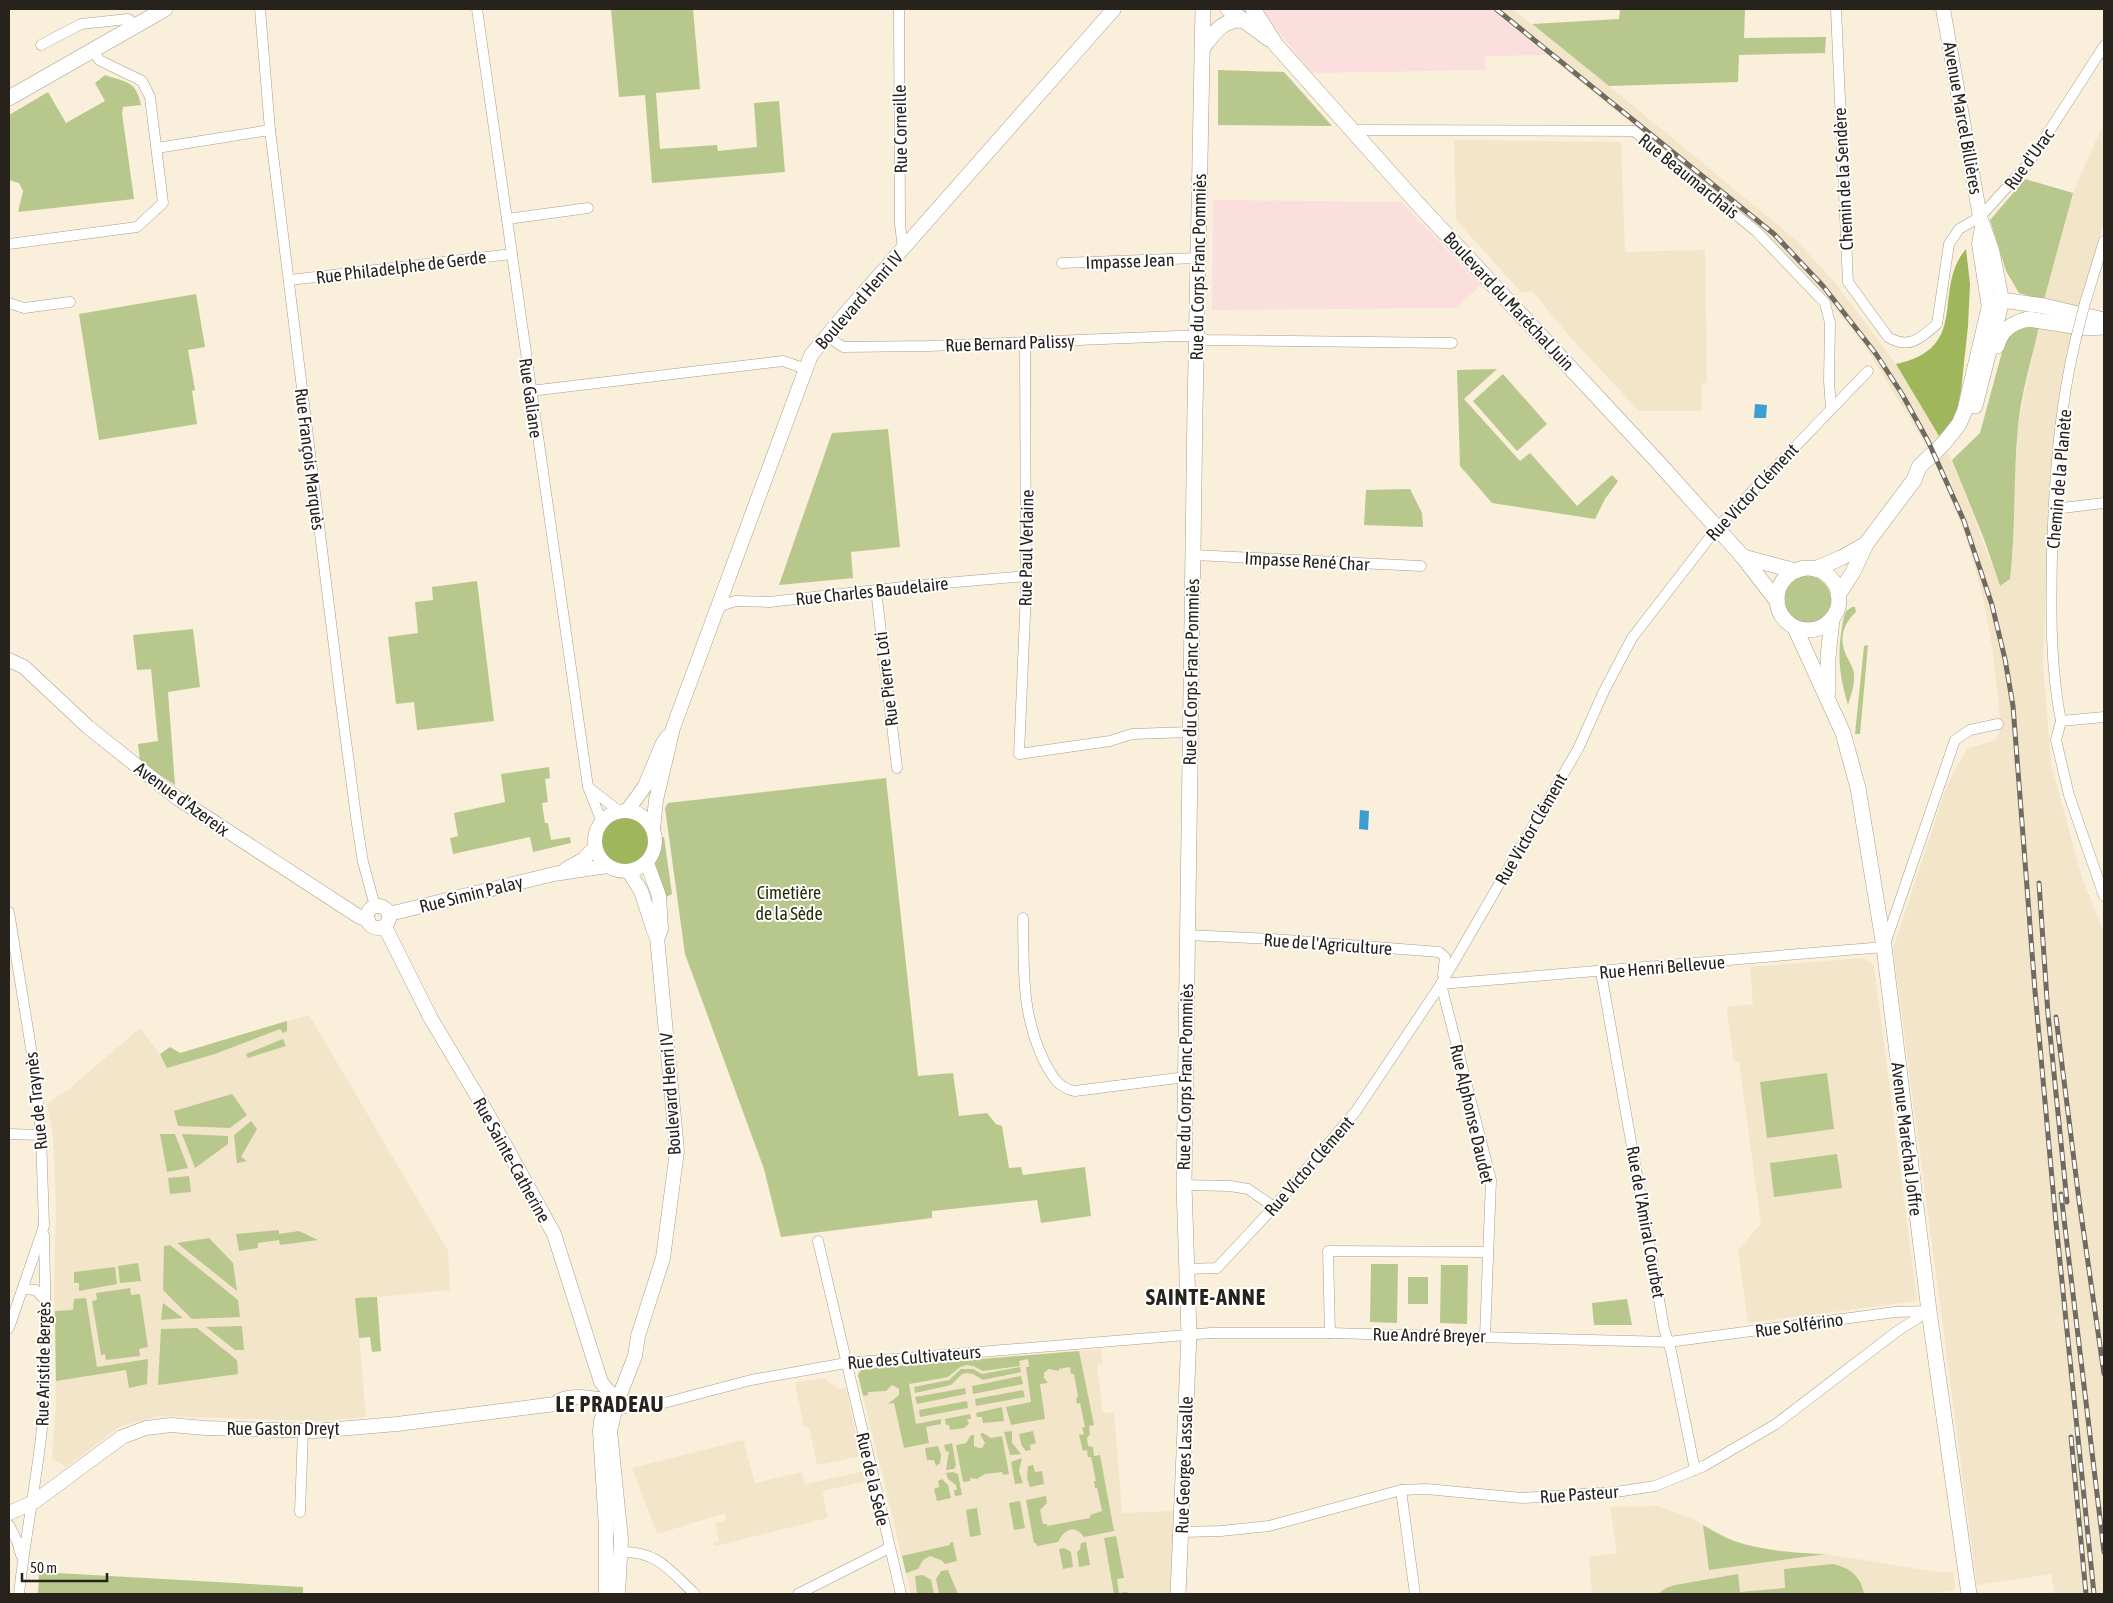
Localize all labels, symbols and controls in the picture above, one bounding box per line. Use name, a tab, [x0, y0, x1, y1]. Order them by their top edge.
street label: Avenue Marcel Billières	[1939, 40, 1987, 196]
street label: Rue Corneille	[889, 84, 911, 174]
street label: Chemin de la Sendère	[1829, 107, 1857, 251]
street label: Rue d'Urac	[2000, 124, 2058, 194]
street label: Rue Beaumarchais	[1635, 129, 1743, 223]
street label: Rue du Corps Franc Pommiès	[1186, 173, 1210, 361]
street label: Boulevard du Maréchal Juin	[1439, 227, 1579, 375]
street label: Rue Philadelphe de Gerde	[315, 246, 487, 288]
street label: Boulevard Henri IV	[811, 247, 907, 353]
street label: Impasse Jean	[1085, 249, 1175, 273]
street label: Rue Bernard Palissy	[945, 330, 1075, 356]
street label: Rue Galiane	[515, 357, 547, 439]
street label: Rue François Marquès	[291, 387, 329, 531]
street label: Chemin de la Planète	[2042, 408, 2076, 550]
street label: Rue Victor Clément	[1702, 439, 1802, 545]
street label: Rue Paul Verlaine	[1014, 489, 1038, 607]
street label: Impasse René Char	[1244, 547, 1371, 575]
street label: Rue Charles Baudelaire	[795, 573, 949, 609]
street label: Rue du Corps Franc Pommiès	[1179, 578, 1203, 766]
street label: Rue Pierre Loti	[870, 631, 902, 727]
street label: Avenue d'Azereix	[131, 758, 233, 840]
street label: Rue Victor Clément	[1491, 770, 1571, 888]
street label: Rue Simin Palay	[417, 871, 525, 917]
park label: Cimetière de la Sède	[755, 882, 823, 924]
street label: Rue de l'Agriculture	[1263, 929, 1393, 959]
street label: Rue Henri Bellevue	[1598, 951, 1726, 983]
street label: Rue du Corps Franc Pommiès	[1173, 983, 1197, 1171]
street label: Boulevard Henri IV	[655, 1032, 685, 1156]
street label: Rue Alphonse Daudet	[1446, 1042, 1498, 1186]
street label: Rue de Traynès	[20, 1051, 52, 1151]
street label: Avenue Maréchal Joffre	[1887, 1061, 1927, 1217]
street label: Rue Sainte-Catherine	[469, 1094, 555, 1226]
street label: Rue Victor Clément	[1260, 1112, 1358, 1220]
street label: Rue de l'Amiral Courbet	[1622, 1144, 1670, 1300]
district label: SAINTE-ANNE	[1146, 1284, 1266, 1310]
street label: Rue Aristide Bergès	[31, 1301, 55, 1427]
street label: Rue Solférino	[1754, 1308, 1844, 1342]
street label: Rue André Breyer	[1372, 1324, 1486, 1346]
street label: Rue des Cultivateurs	[846, 1341, 982, 1373]
district label: LE PRADEAU	[556, 1391, 664, 1417]
street label: Rue Georges Lassalle	[1171, 1396, 1197, 1534]
street label: Rue Gaston Dreyt	[226, 1418, 340, 1439]
street label: Rue de la Sède	[852, 1430, 894, 1528]
street label: Rue Pasteur	[1539, 1481, 1620, 1507]
scale bar	[22, 1550, 108, 1582]
text: 50 m	[30, 1559, 57, 1576]

